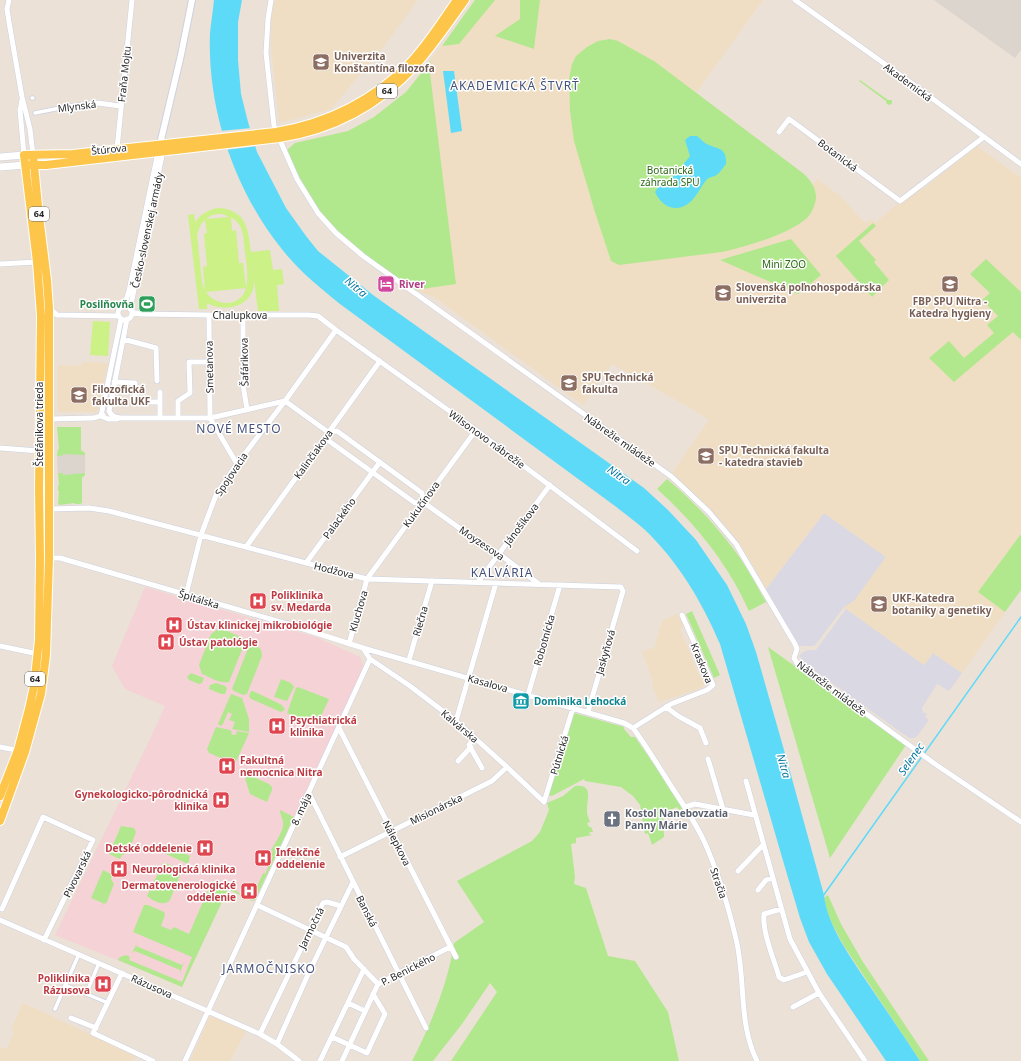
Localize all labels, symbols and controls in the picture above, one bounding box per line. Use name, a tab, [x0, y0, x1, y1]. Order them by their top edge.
street label: Fraňa Mojtu	[114, 45, 134, 103]
place label: Univerzita Konštantína filozofa	[334, 49, 435, 75]
school or university icon: Univerzita Konštantína filozofa	[311, 52, 331, 72]
street label: Akademická	[881, 60, 935, 104]
district label: AKADEMICKÁ ŠTVRŤ	[450, 77, 580, 94]
road number: 64	[377, 84, 397, 98]
street label: Mlynská	[57, 97, 97, 115]
street label: Botanická	[815, 135, 861, 175]
street label: Štúrova	[90, 140, 128, 158]
park label: Botanická záhrada SPU	[640, 163, 700, 189]
street label: Česko-slovenskej armády	[128, 170, 166, 289]
road number: 64	[29, 207, 49, 221]
park label: Mini ZOO	[762, 257, 806, 271]
water label: Nitra	[342, 273, 371, 301]
hotel icon: River	[376, 274, 396, 294]
school or university icon: FBP SPU Nitra - Katedra hygieny	[940, 274, 960, 294]
place label: River	[399, 277, 425, 291]
place label: Slovenská poľnohospodárska univerzita	[736, 280, 881, 306]
school or university icon: Slovenská poľnohospodárska univerzita	[713, 283, 733, 303]
sports icon: Posilňovňa	[137, 294, 157, 314]
place label: FBP SPU Nitra - Katedra hygieny	[909, 294, 991, 320]
place label: Posilňovňa	[80, 297, 134, 311]
street label: Chalupkova	[213, 308, 267, 322]
street label: Šafárikova	[237, 338, 251, 386]
street label: Smetanova	[202, 341, 216, 393]
place label: SPU Technická fakulta	[582, 370, 653, 396]
school or university icon: SPU Technická fakulta	[559, 373, 579, 393]
street label: Štefánikova trieda	[32, 382, 46, 466]
place label: Filozofická fakulta UKF	[92, 382, 150, 408]
school or university icon: Filozofická fakulta UKF	[69, 385, 89, 405]
street label: Wilsonovo nábrežie	[446, 406, 528, 472]
street label: Nábrežie mládeže	[582, 410, 659, 470]
district label: NOVÉ MESTO	[196, 420, 282, 437]
street label: Kalinčiakova	[290, 426, 336, 482]
place label: SPU Technická fakulta - katedra stavieb	[719, 443, 829, 469]
school or university icon: SPU Technická fakulta - katedra stavieb	[696, 446, 716, 466]
street label: Spojovacia	[211, 449, 251, 499]
water label: Nitra	[605, 461, 634, 488]
street label: Kukučínova	[399, 478, 443, 530]
street label: Palackého	[319, 495, 359, 541]
street label: Jánošíkova	[500, 500, 542, 549]
street label: Moyzesova	[457, 523, 507, 563]
street label: Hodžova	[312, 558, 356, 582]
district label: KALVÁRIA	[471, 564, 533, 581]
street label: Špitálska	[177, 586, 221, 612]
place label: Poliklinika sv. Medarda	[271, 588, 331, 614]
street label: Kluchova	[345, 589, 371, 633]
hospital icon: Poliklinika sv. Medarda	[248, 591, 268, 611]
place label: UKF-Katedra botaniky a genetiky	[892, 591, 992, 617]
school or university icon: UKF-Katedra botaniky a genetiky	[869, 594, 889, 614]
street label: Riečna	[409, 604, 431, 638]
street label: Robotnícka	[530, 613, 558, 667]
hospital icon: Ústav klinickej mikrobiológie	[164, 615, 184, 635]
place label: Ústav klinickej mikrobiológie	[187, 618, 332, 632]
street label: Jaskyňová	[592, 628, 618, 677]
hospital icon: Ústav patológie	[156, 632, 176, 652]
place label: Ústav patológie	[179, 635, 258, 649]
street label: Kraskova	[688, 641, 716, 685]
street label: Nábrežie mládeže	[794, 657, 870, 719]
street label: Kasalova	[466, 671, 510, 695]
road number: 64	[25, 672, 45, 686]
museum icon: Dominika Lehocká	[511, 691, 531, 711]
place label: Dominika Lehocká	[534, 694, 626, 708]
street label: Kalvárska	[438, 706, 482, 746]
place label: Psychiatrická klinika	[290, 713, 357, 739]
hospital icon: Psychiatrická klinika	[267, 716, 287, 736]
street label: Pútnická	[546, 734, 572, 776]
water label: Selenec	[894, 739, 928, 778]
water label: Nitra	[774, 752, 795, 781]
place label: Fakultná nemocnica Nitra	[240, 753, 323, 779]
hospital icon: Fakultná nemocnica Nitra	[217, 756, 237, 776]
place label: Gynekologicko-pôrodnická klinika	[75, 787, 208, 813]
hospital icon: Gynekologicko-pôrodnická klinika	[211, 790, 231, 810]
street label: Misionárska	[407, 790, 465, 828]
street label: 8. mája	[287, 791, 315, 827]
place label: Kostol Nanebovzatia Panny Márie	[625, 806, 728, 832]
church icon: Kostol Nanebovzatia Panny Márie	[602, 809, 622, 829]
street label: Nálepkova	[380, 818, 414, 868]
hospital icon: Detské oddelenie	[195, 838, 215, 858]
place label: Detské oddelenie	[105, 841, 192, 855]
place label: Infekčné oddelenie	[276, 845, 325, 871]
street label: Pivovarská	[60, 848, 94, 900]
hospital icon: Infekčné oddelenie	[253, 848, 273, 868]
hospital icon: Neurologická klinika	[109, 859, 129, 879]
place label: Neurologická klinika	[132, 862, 235, 876]
street label: Stračia	[707, 866, 731, 900]
place label: Dermatovenerologické oddelenie	[122, 878, 236, 904]
hospital icon: Dermatovenerologické oddelenie	[239, 881, 259, 901]
street label: Banská	[353, 893, 381, 929]
street label: Jarmočná	[295, 905, 327, 952]
street label: P. Benického	[379, 949, 437, 989]
district label: JARMOČNISKO	[221, 960, 316, 977]
place label: Poliklinika Rázusova	[38, 971, 90, 997]
street label: Rázusova	[129, 971, 175, 1001]
hospital icon: Poliklinika Rázusova	[93, 974, 113, 994]

